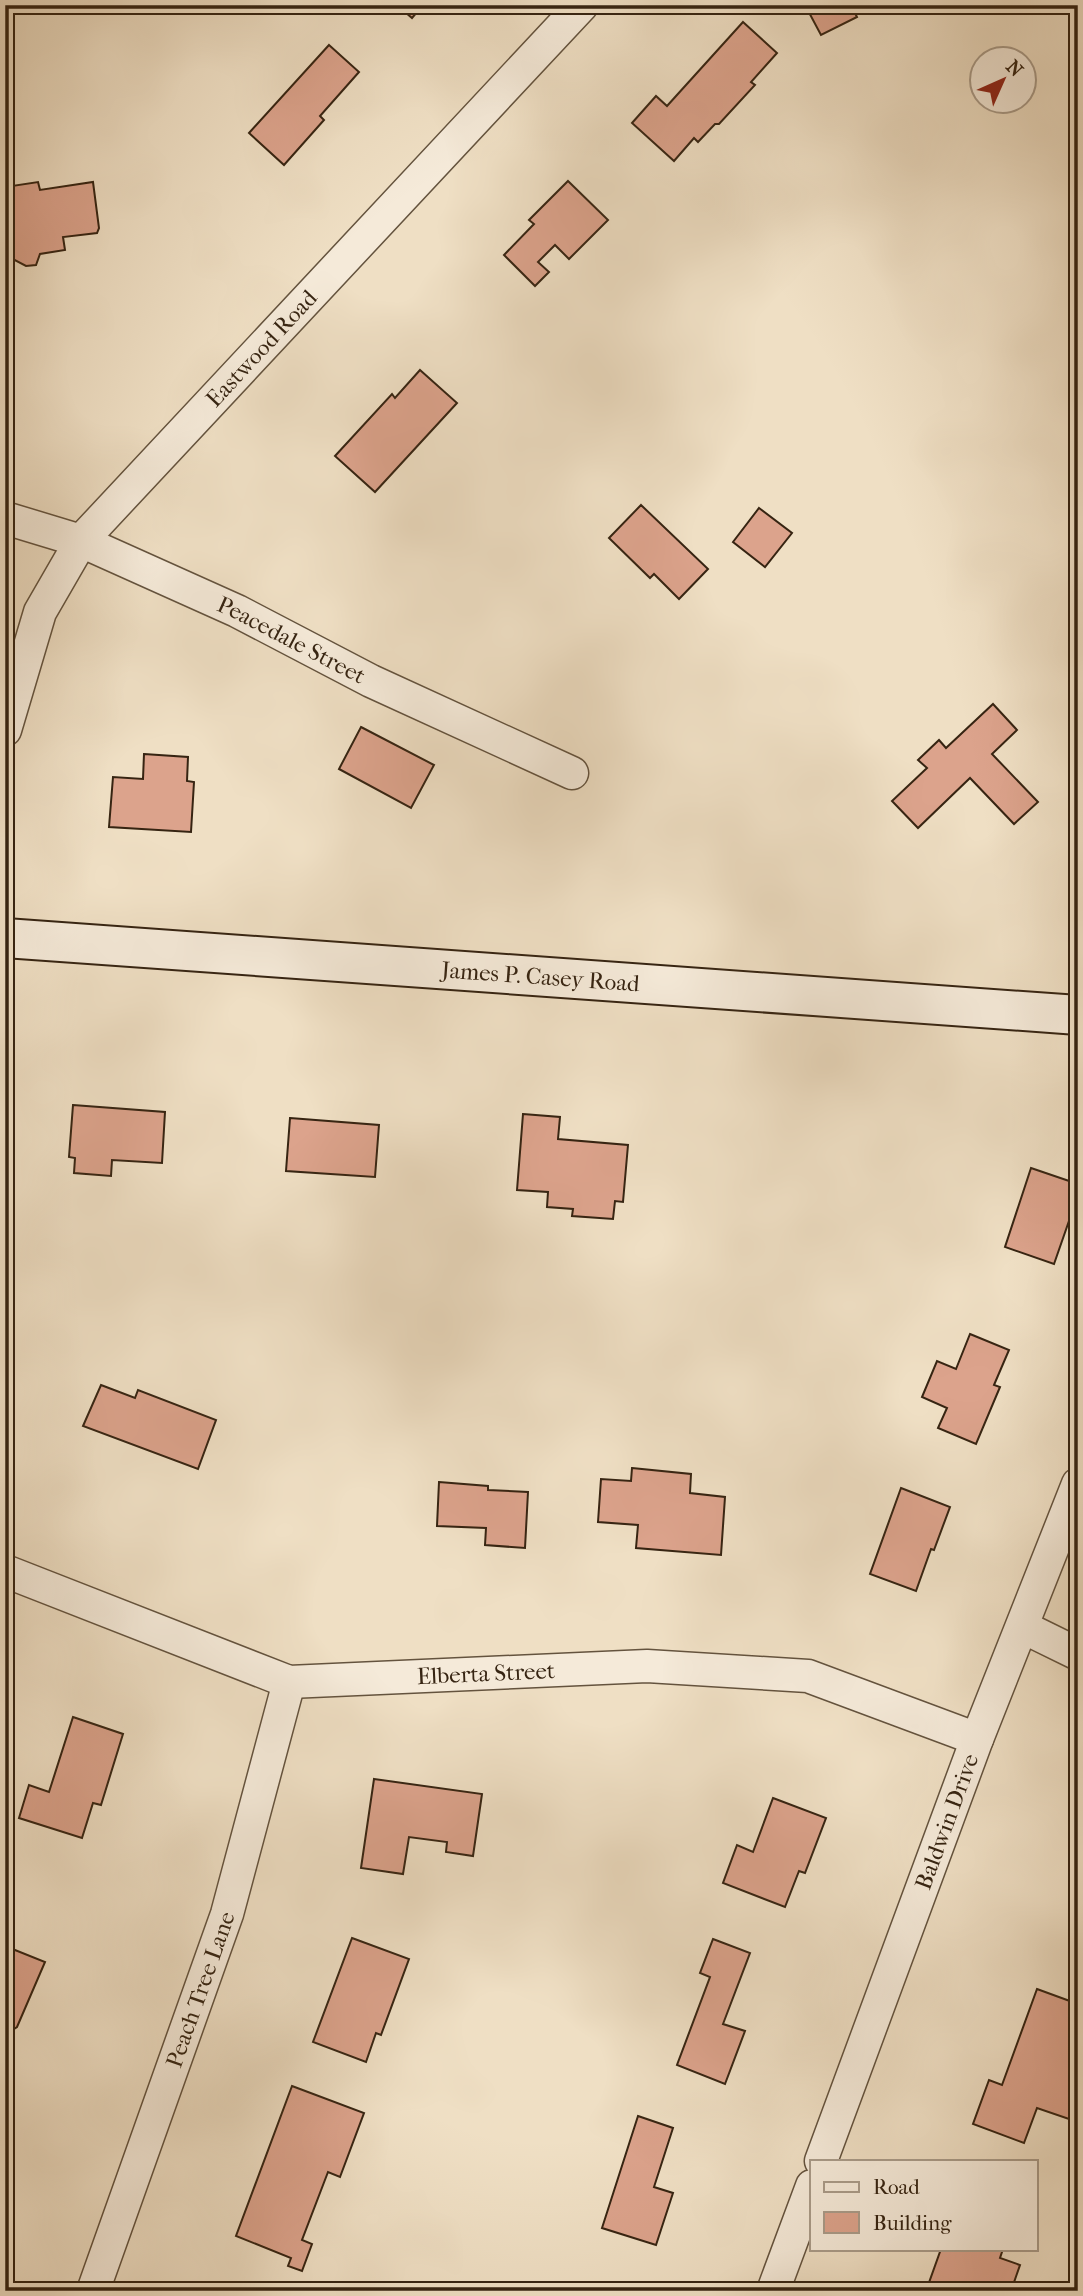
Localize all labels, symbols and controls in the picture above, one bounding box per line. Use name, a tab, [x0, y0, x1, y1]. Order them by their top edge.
north arrow	[968, 46, 1038, 116]
text: N	[1001, 56, 1028, 82]
street label: Eastwood Road	[200, 284, 323, 412]
street label: Peacedale Street	[213, 590, 370, 689]
street label: James P. Casey Road	[439, 956, 641, 997]
street label: Elberta Street	[416, 1657, 555, 1690]
street label: Baldwin Drive	[909, 1750, 984, 1893]
street label: Peach Tree Lane	[160, 1908, 240, 2071]
legend	[810, 2160, 1038, 2250]
text: Road	[873, 2175, 920, 2199]
text: Building	[873, 2211, 952, 2235]

